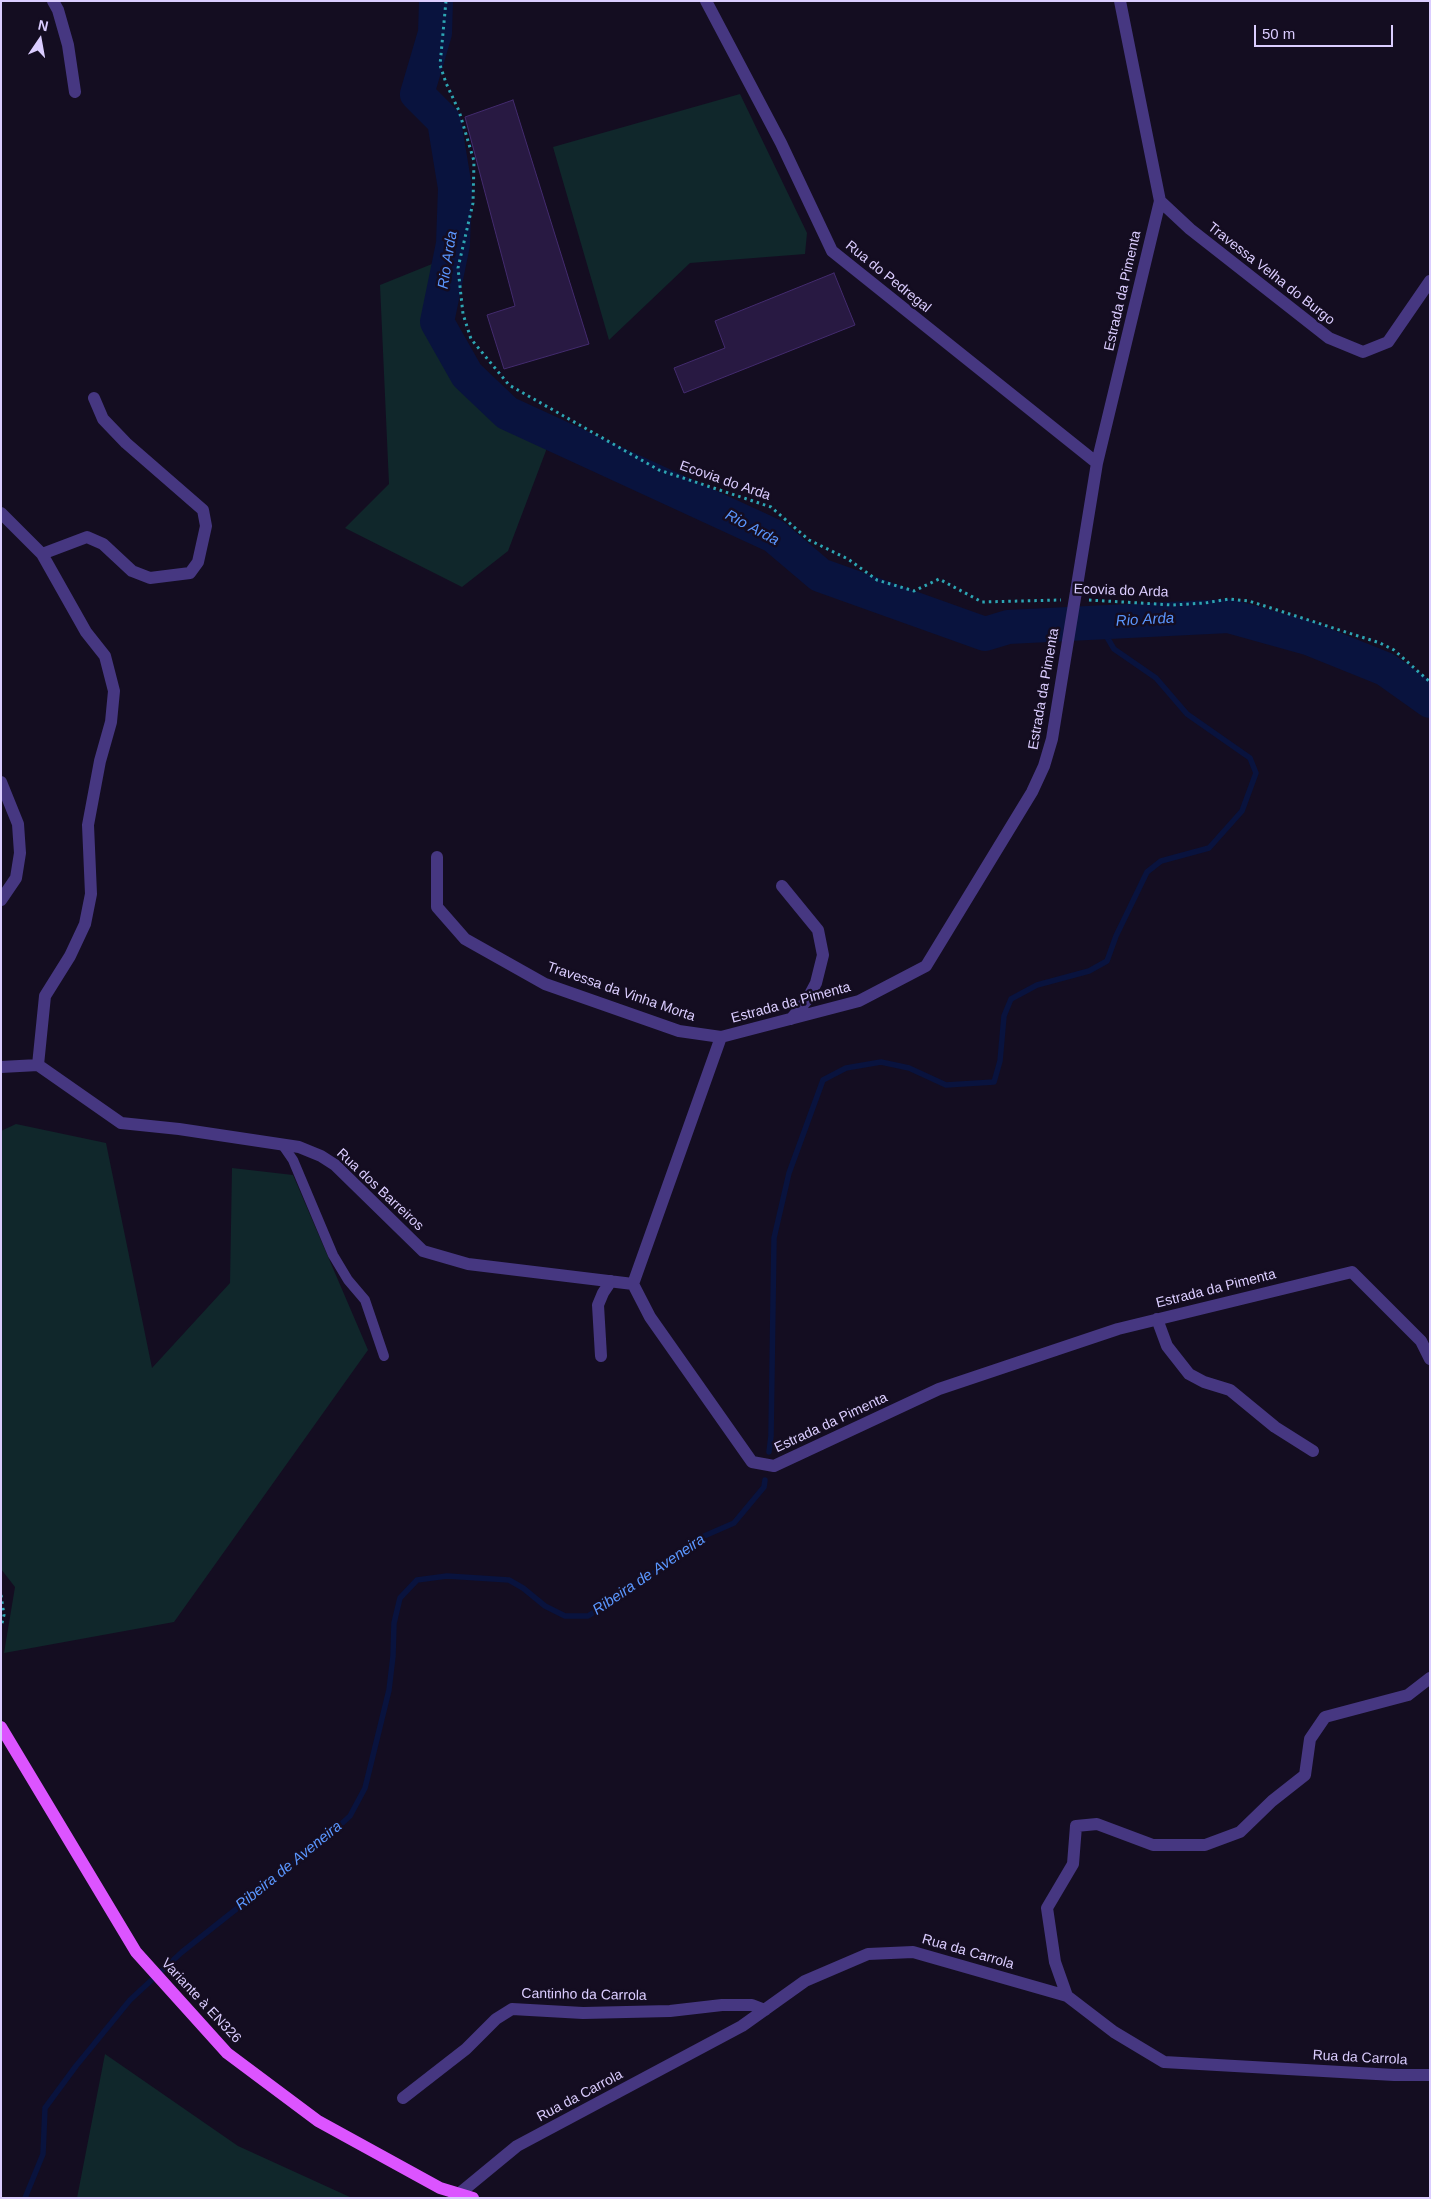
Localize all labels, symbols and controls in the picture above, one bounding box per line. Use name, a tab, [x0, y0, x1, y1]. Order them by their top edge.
north arrow	[15, 15, 65, 65]
scale bar	[1256, 15, 1395, 47]
text: N	[37, 16, 50, 34]
text: 50 m	[1262, 25, 1295, 42]
street label: Travessa Velha do Burgo	[1204, 219, 1338, 329]
street label: Estrada da Pimenta	[1101, 229, 1145, 353]
water label: Rio Arda	[435, 230, 461, 290]
street label: Rua do Pedregal	[842, 237, 934, 317]
street label: Ecovia do Arda	[677, 458, 773, 504]
water label: Rio Arda	[722, 506, 782, 550]
street label: Ecovia do Arda	[1073, 581, 1169, 601]
water label: Rio Arda	[1115, 609, 1175, 631]
street label: Estrada da Pimenta	[1025, 627, 1063, 751]
street label: Travessa da Vinha Morta	[545, 959, 697, 1025]
street label: Estrada da Pimenta	[729, 979, 853, 1027]
street label: Rua dos Barreiros	[333, 1145, 427, 1235]
street label: Estrada da Pimenta	[1154, 1266, 1278, 1312]
street label: Estrada da Pimenta	[772, 1389, 890, 1457]
water label: Ribeira de Aveneira	[589, 1531, 709, 1619]
water label: Ribeira de Aveneira	[232, 1818, 346, 1914]
street label: Rua da Carrola	[920, 1931, 1016, 1973]
street label: Variante à EN326	[158, 1955, 244, 2047]
street label: Cantinho da Carrola	[521, 1986, 647, 2004]
street label: Rua da Carrola	[1312, 2047, 1408, 2069]
street label: Rua da Carrola	[534, 2066, 626, 2126]

